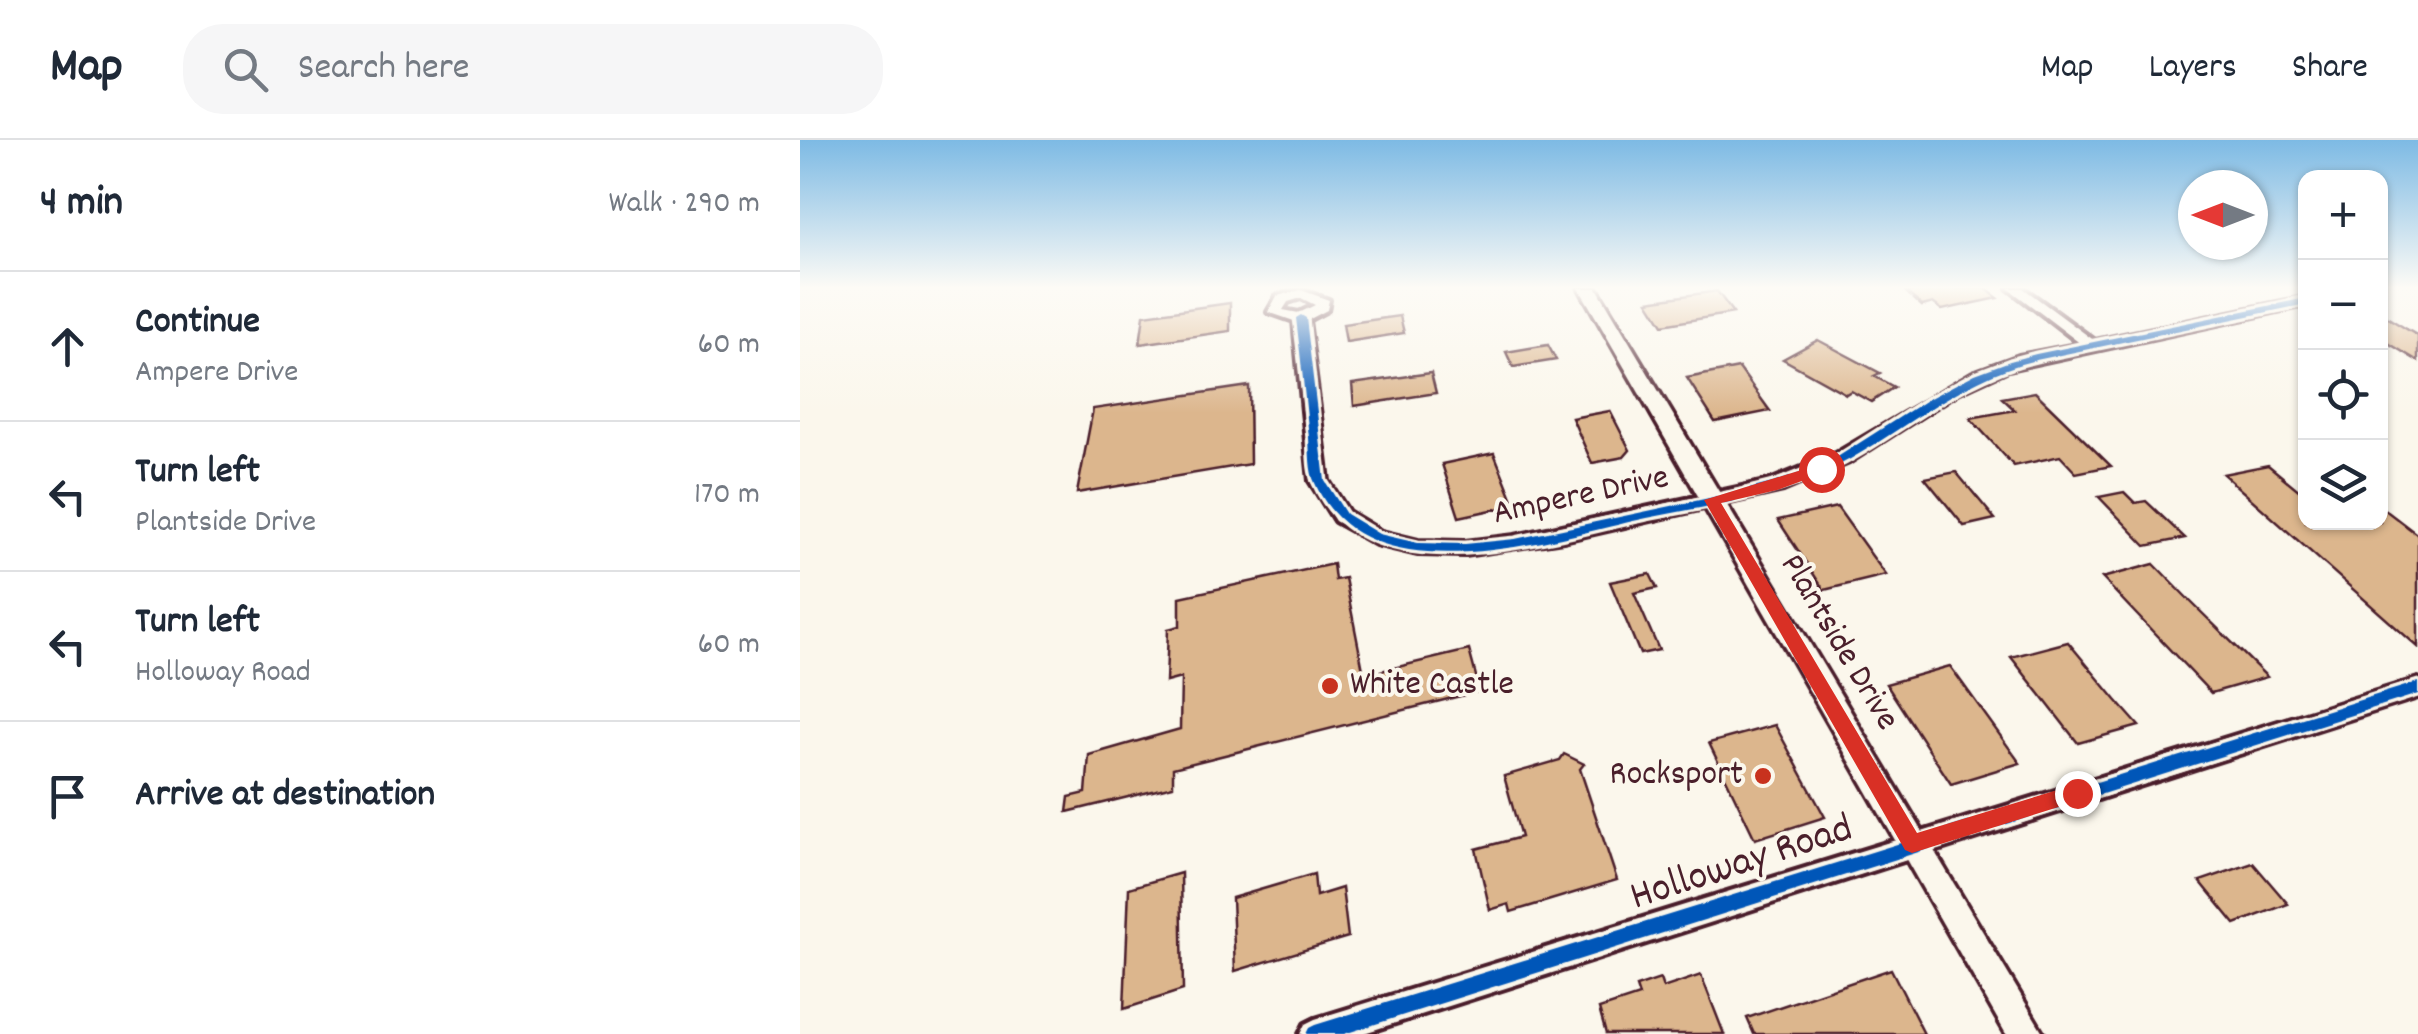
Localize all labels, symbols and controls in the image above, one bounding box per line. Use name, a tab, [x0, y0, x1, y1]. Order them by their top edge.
search box	[183, 24, 883, 114]
text: Map	[50, 35, 123, 104]
icon: search	[218, 42, 273, 97]
text: Search here	[298, 42, 470, 97]
text: Map	[2041, 44, 2094, 94]
text: Layers	[2149, 44, 2237, 94]
text: Share	[2292, 44, 2368, 94]
north arrow	[2178, 170, 2268, 260]
map controls	[2298, 170, 2388, 530]
button: +	[2298, 170, 2388, 260]
text: 4 min	[40, 175, 123, 235]
text: Walk · 290 m	[609, 182, 760, 228]
button: −	[2298, 260, 2388, 350]
text: Continue	[135, 296, 260, 351]
icon: ahead	[40, 319, 95, 374]
text: 60 m	[698, 323, 760, 369]
button: locate	[2298, 350, 2388, 440]
text: Ampere Drive	[135, 351, 298, 397]
button: layers	[2298, 440, 2388, 530]
text: Turn left	[135, 446, 260, 501]
route start	[1799, 447, 1845, 493]
street label: Ampere Drive	[1488, 454, 1674, 540]
icon: left	[40, 469, 95, 524]
text: 170 m	[694, 473, 760, 519]
text: Plantside Drive	[135, 501, 316, 547]
street label: Plantside Drive	[1766, 545, 1910, 741]
text: Turn left	[135, 596, 260, 651]
icon: left	[40, 619, 95, 674]
text: 60 m	[698, 623, 760, 669]
text: Holloway Road	[135, 651, 311, 697]
place label: White Castle	[1350, 661, 1514, 711]
marker: White Castle	[1319, 675, 1341, 697]
place label: Rocksport	[1610, 751, 1743, 801]
marker: Rocksport	[1752, 765, 1774, 787]
icon: arrive	[40, 769, 95, 824]
text: Arrive at destination	[135, 769, 435, 824]
route end	[2055, 771, 2101, 817]
street label: Holloway Road	[1623, 801, 1861, 929]

